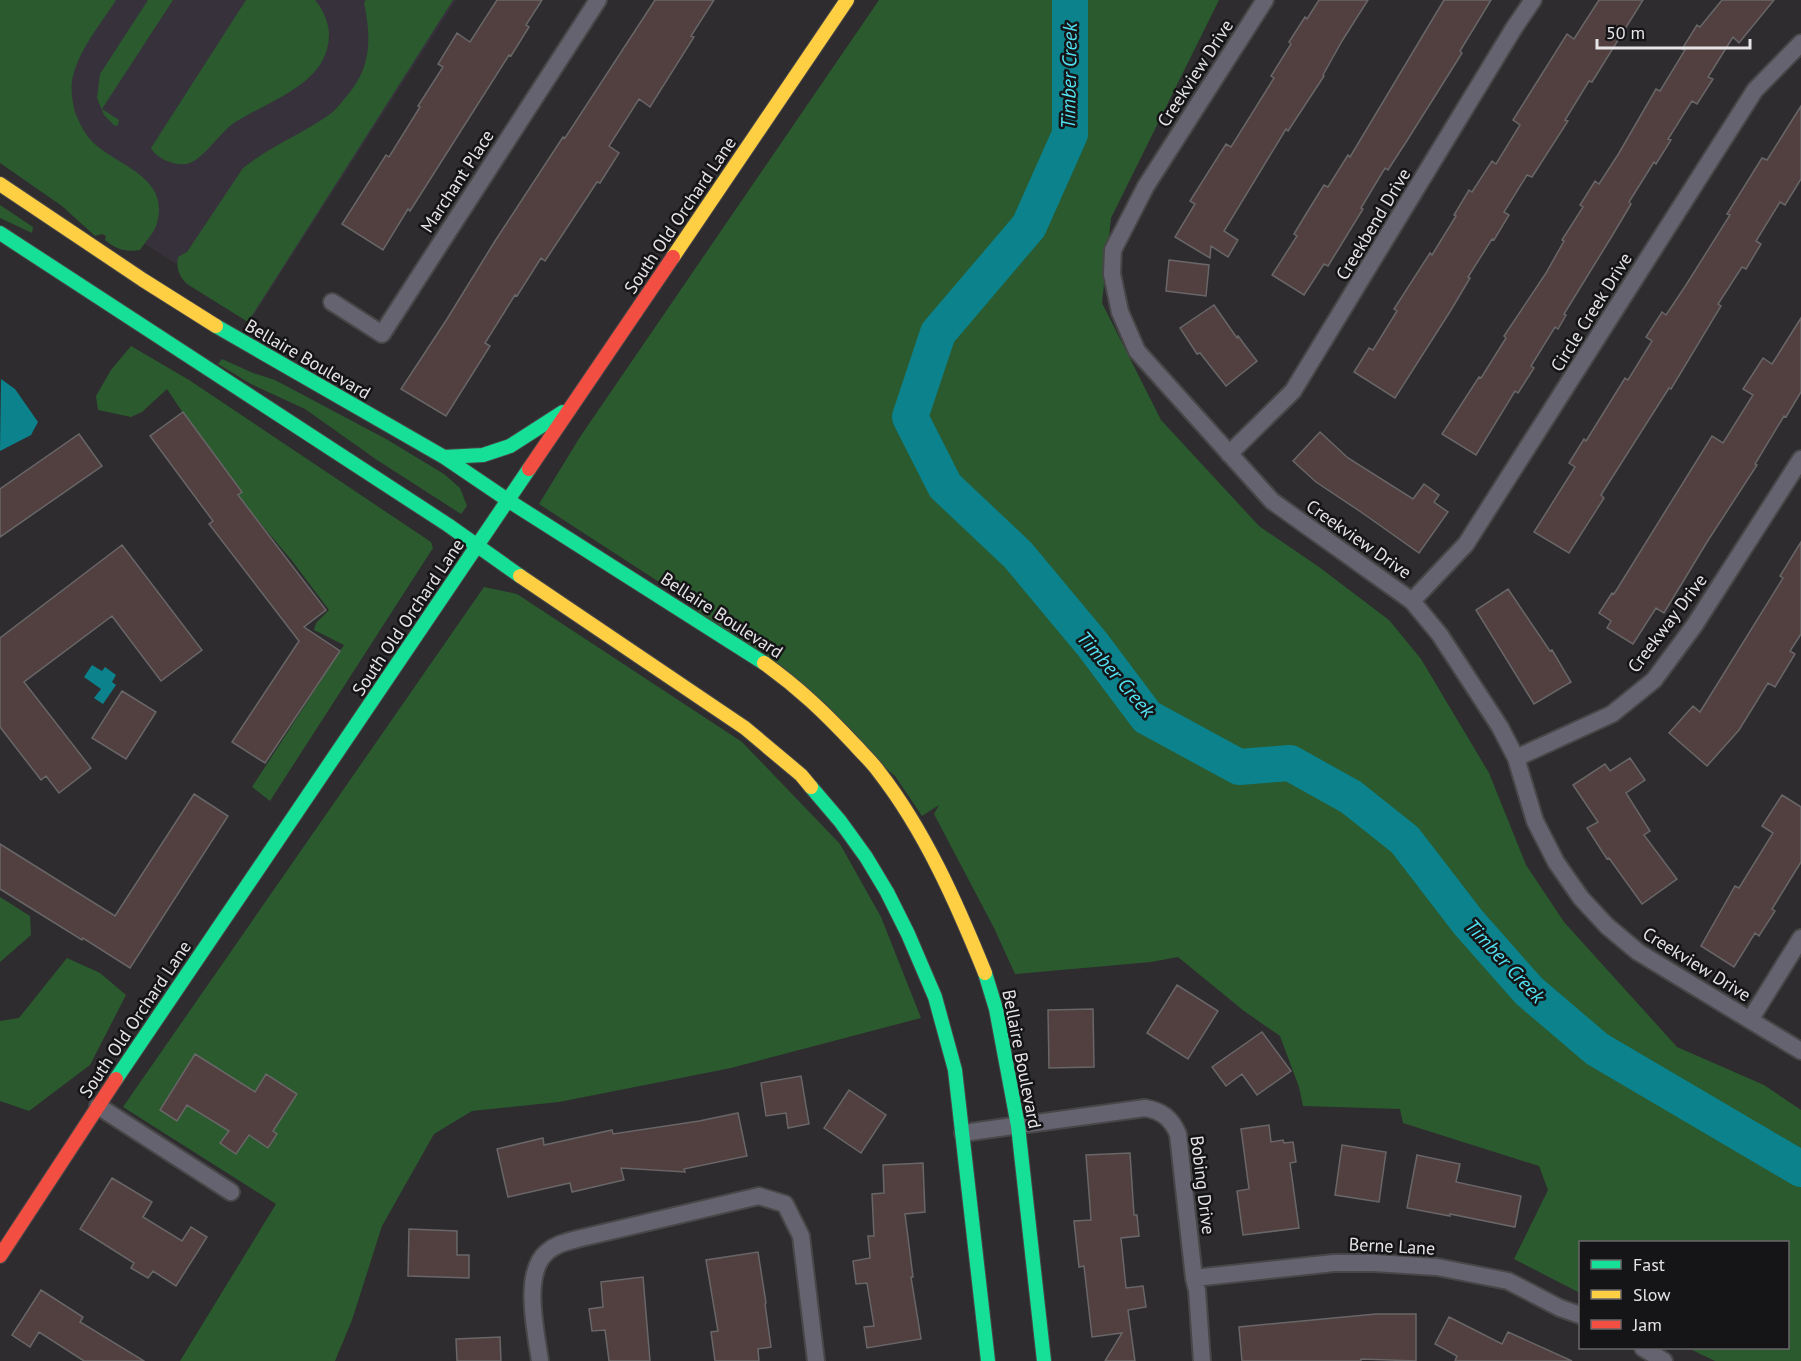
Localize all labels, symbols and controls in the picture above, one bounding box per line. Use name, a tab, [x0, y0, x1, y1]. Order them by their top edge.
scale bar	[1597, 12, 1750, 50]
street label: Creekview Drive	[1152, 15, 1238, 131]
text: 50 m	[1606, 21, 1645, 44]
water label: Timber Creek	[1055, 22, 1083, 129]
street label: Marchant Place	[415, 125, 499, 237]
street label: South Old Orchard Lane	[619, 132, 741, 298]
street label: Creekbend Drive	[1331, 164, 1415, 284]
street label: Circle Creek Drive	[1545, 248, 1637, 376]
street label: Bellaire Boulevard	[241, 314, 375, 404]
street label: Creekview Drive	[1302, 494, 1416, 584]
street label: South Old Orchard Lane	[347, 534, 469, 700]
street label: Bellaire Boulevard	[656, 567, 788, 663]
street label: Creekway Drive	[1622, 569, 1712, 677]
water label: Timber Creek	[1071, 625, 1161, 723]
water label: Timber Creek	[1459, 913, 1551, 1009]
street label: Creekview Drive	[1639, 922, 1755, 1006]
street label: South Old Orchard Lane	[74, 936, 196, 1102]
street label: Bellaire Boulevard	[997, 987, 1047, 1131]
street label: Bobing Drive	[1186, 1134, 1220, 1236]
street label: Berne Lane	[1348, 1232, 1436, 1260]
legend	[1579, 1241, 1789, 1349]
text: Fast	[1633, 1253, 1665, 1276]
text: Slow	[1633, 1283, 1671, 1306]
text: Jam	[1632, 1313, 1662, 1336]

